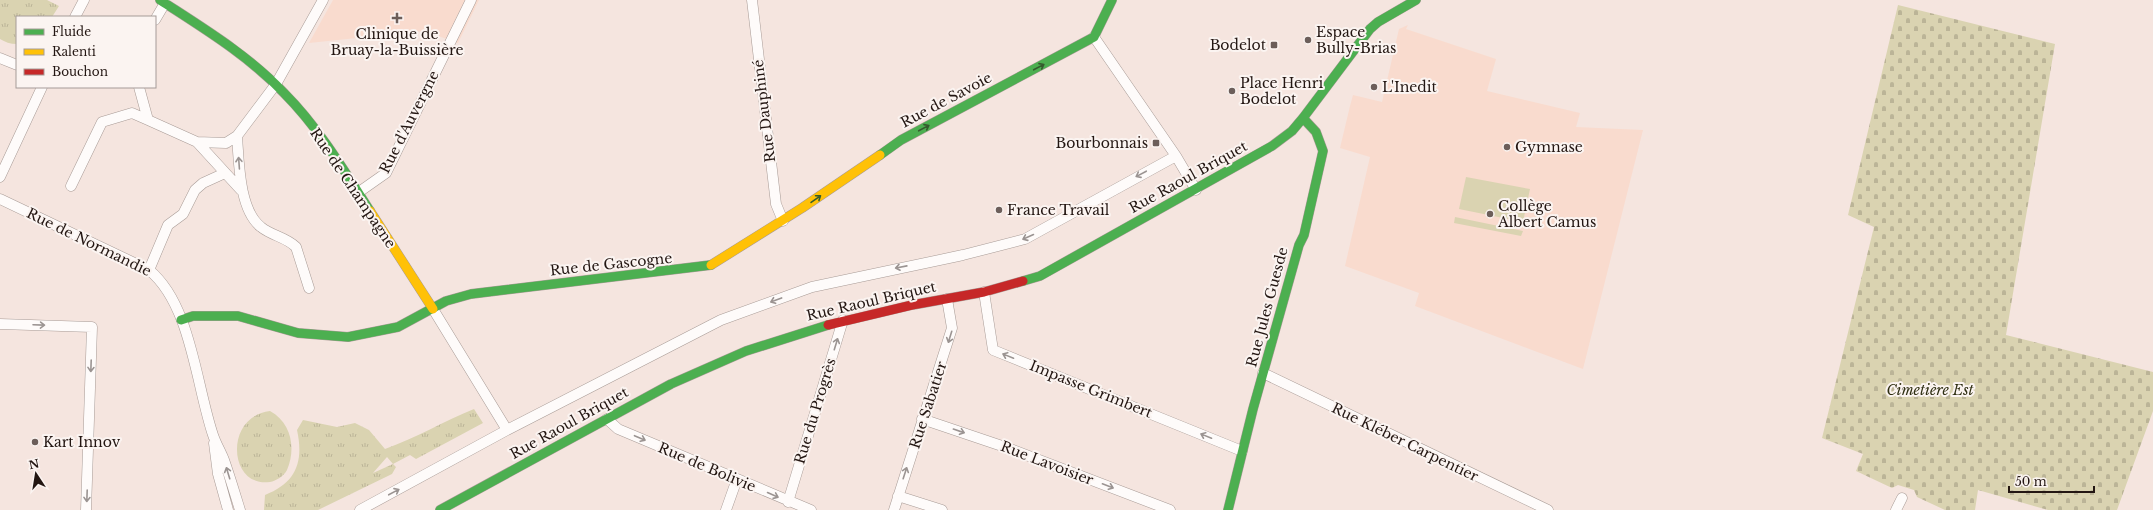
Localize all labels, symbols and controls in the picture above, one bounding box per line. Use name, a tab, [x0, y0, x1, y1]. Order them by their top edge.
marker: Clinique de Bruay-la-Buissière	[391, 12, 403, 24]
legend	[16, 16, 156, 88]
place label: Espace Bully-Brias	[1316, 23, 1396, 57]
text: Fluide	[52, 24, 91, 39]
place label: Clinique de Bruay-la-Buissière	[331, 25, 463, 59]
marker: Espace Bully-Brias	[1303, 35, 1313, 45]
place label: Bodelot	[1210, 36, 1267, 54]
marker: Bodelot	[1269, 40, 1279, 50]
text: Ralenti	[52, 44, 96, 59]
street label: Rue Dauphiné	[749, 59, 779, 163]
one-way arrow	[1033, 62, 1045, 70]
text: Bouchon	[52, 64, 108, 79]
street label: Rue d'Auvergne	[375, 68, 443, 176]
street label: Rue de Savoie	[897, 68, 995, 132]
place label: Place Henri Bodelot	[1240, 74, 1323, 108]
place label: L'Inedit	[1382, 78, 1438, 96]
marker: L'Inedit	[1369, 82, 1379, 92]
marker: Place Henri Bodelot	[1227, 86, 1237, 96]
one-way arrow	[918, 123, 930, 131]
street label: Rue de Champagne	[306, 125, 400, 251]
place label: Bourbonnais	[1056, 134, 1148, 152]
street label: Rue Raoul Briquet	[1126, 137, 1251, 217]
marker: Bourbonnais	[1151, 138, 1161, 148]
place label: Gymnase	[1515, 138, 1583, 156]
marker: Gymnase	[1502, 142, 1512, 152]
one-way arrow	[236, 157, 243, 170]
one-way arrow	[1135, 171, 1147, 179]
one-way arrow	[810, 195, 821, 203]
place label: Collège Albert Camus	[1497, 197, 1596, 231]
place label: France Travail	[1007, 201, 1110, 219]
street label: Rue de Normandie	[24, 204, 154, 280]
marker: France Travail	[994, 205, 1004, 215]
marker: Collège Albert Camus	[1485, 209, 1495, 219]
one-way arrow	[1022, 234, 1034, 241]
street label: Rue Jules Guesde	[1242, 245, 1292, 369]
street label: Rue de Gascogne	[549, 249, 673, 279]
one-way arrow	[895, 264, 908, 272]
street label: Rue Raoul Briquet	[804, 277, 938, 325]
one-way arrow	[770, 296, 782, 304]
one-way arrow	[32, 322, 45, 329]
one-way arrow	[946, 330, 953, 343]
one-way arrow	[833, 337, 840, 350]
one-way arrow	[1002, 351, 1014, 359]
street label: Rue du Progrès	[790, 356, 840, 466]
street label: Impasse Grimbert	[1027, 356, 1156, 422]
one-way arrow	[87, 359, 94, 372]
street label: Rue Sabatier	[905, 359, 951, 451]
park label: Cimetière Est	[1886, 381, 1974, 399]
street label: Rue Raoul Briquet	[507, 383, 632, 463]
street label: Rue Kléber Carpentier	[1329, 399, 1482, 486]
one-way arrow	[953, 428, 966, 435]
one-way arrow	[1201, 432, 1213, 439]
place label: Kart Innov	[43, 433, 121, 451]
one-way arrow	[633, 435, 645, 442]
marker: Kart Innov	[30, 437, 40, 447]
street label: Rue Lavoisier	[998, 437, 1096, 489]
street label: Rue de Bolivie	[655, 438, 759, 496]
north arrow	[16, 454, 56, 494]
text: N	[27, 456, 41, 472]
one-way arrow	[902, 466, 909, 479]
one-way arrow	[224, 467, 231, 480]
scale bar	[2009, 468, 2094, 494]
text: 50 m	[2015, 474, 2047, 489]
one-way arrow	[1101, 483, 1113, 491]
one-way arrow	[388, 487, 400, 495]
one-way arrow	[83, 489, 90, 502]
one-way arrow	[767, 492, 779, 499]

